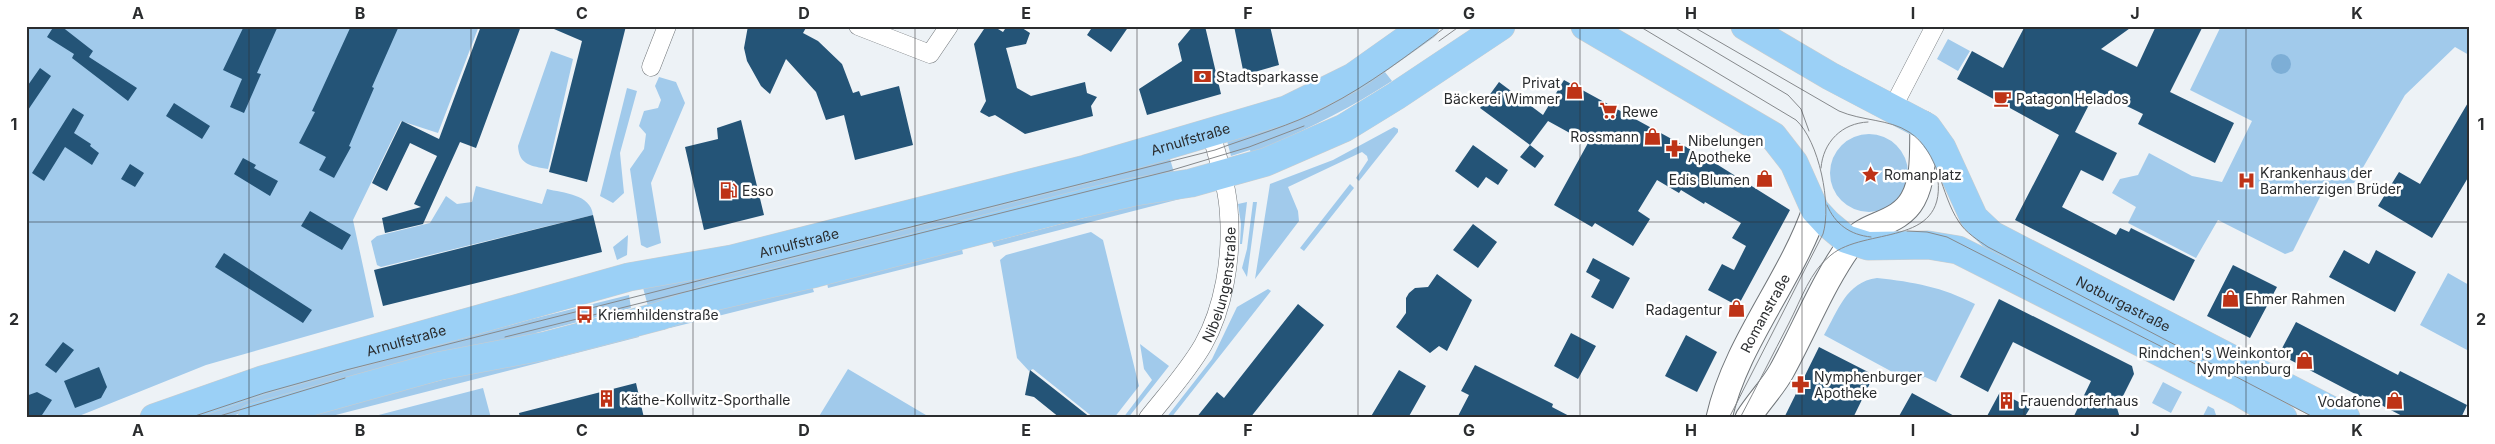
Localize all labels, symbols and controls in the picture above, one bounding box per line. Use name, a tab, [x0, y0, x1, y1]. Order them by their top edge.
text: A	[132, 3, 144, 23]
text: B	[355, 3, 365, 23]
text: C	[576, 3, 588, 23]
text: D	[798, 3, 810, 23]
text: E	[1021, 3, 1031, 23]
text: F	[1243, 3, 1253, 23]
text: G	[1463, 3, 1475, 23]
text: H	[1685, 3, 1697, 23]
text: I	[1911, 3, 1915, 23]
text: J	[2130, 3, 2140, 23]
text: K	[2351, 3, 2363, 23]
bank icon: Stadtsparkasse	[1192, 66, 1212, 86]
place label: Stadtsparkasse	[1216, 68, 1319, 85]
place label: Privat Bäckerei Wimmer	[1444, 74, 1560, 107]
shop icon: Privat Bäckerei Wimmer	[1564, 80, 1584, 100]
cafe icon: Patagon Helados	[1992, 88, 2012, 108]
place label: Patagon Helados	[2016, 90, 2129, 107]
supermarket icon: Rewe	[1598, 101, 1618, 121]
place label: Rewe	[1622, 103, 1658, 120]
text: 1	[11, 114, 17, 134]
text: 1	[2478, 114, 2484, 134]
street label: Arnulfstraße	[1148, 119, 1232, 158]
shop icon: Rossmann	[1643, 126, 1663, 146]
place label: Rossmann	[1570, 128, 1639, 145]
place label: Nibelungen Apotheke	[1688, 132, 1764, 165]
pharmacy icon: Nibelungen Apotheke	[1664, 138, 1684, 158]
place icon: Romanplatz	[1860, 164, 1880, 184]
place label: Krankenhaus der Barmherzigen Brüder	[2260, 164, 2401, 197]
place label: Romanplatz	[1884, 166, 1962, 183]
shop icon: Edis Blumen	[1754, 169, 1774, 189]
hospital icon: Krankenhaus der Barmherzigen Brüder	[2236, 170, 2256, 190]
place label: Edis Blumen	[1669, 171, 1750, 188]
fuel station icon: Esso	[718, 180, 738, 200]
place label: Esso	[742, 182, 774, 199]
street label: Arnulfstraße	[757, 224, 840, 260]
street label: Nibelungenstraße	[1198, 227, 1238, 345]
street label: Romanstraße	[1736, 270, 1793, 355]
street label: Notburgastraße	[2074, 272, 2174, 334]
shop icon: Ehmer Rahmen	[2221, 288, 2241, 308]
place label: Ehmer Rahmen	[2245, 290, 2345, 307]
shop icon: Radagentur	[1726, 299, 1746, 319]
place label: Radagentur	[1646, 301, 1722, 318]
bus stop icon: Kriemhildenstraße	[574, 304, 594, 324]
place label: Kriemhildenstraße	[598, 306, 719, 323]
text: 2	[9, 309, 19, 329]
text: 2	[2476, 309, 2486, 329]
street label: Arnulfstraße	[364, 320, 448, 359]
place label: Rindchen's Weinkontor Nymphenburg	[2138, 344, 2291, 377]
shop icon: Rindchen's Weinkontor Nymphenburg	[2295, 350, 2315, 370]
place label: Nymphenburger Apotheke	[1814, 368, 1922, 401]
pharmacy icon: Nymphenburger Apotheke	[1790, 374, 1810, 394]
building icon: Käthe-Kollwitz-Sporthalle	[597, 389, 617, 409]
building icon: Frauendorferhaus	[1996, 390, 2016, 410]
place label: Käthe-Kollwitz-Sporthalle	[621, 391, 790, 408]
shop icon: Vodafone	[2385, 391, 2405, 411]
place label: Frauendorferhaus	[2020, 392, 2138, 409]
place label: Vodafone	[2318, 393, 2381, 410]
text: A	[132, 420, 144, 440]
text: B	[355, 420, 365, 440]
text: C	[576, 420, 588, 440]
text: D	[798, 420, 810, 440]
text: E	[1021, 420, 1031, 440]
text: F	[1243, 420, 1253, 440]
text: G	[1463, 420, 1475, 440]
text: H	[1685, 420, 1697, 440]
text: I	[1911, 420, 1915, 440]
text: J	[2130, 420, 2140, 440]
text: K	[2351, 420, 2363, 440]

